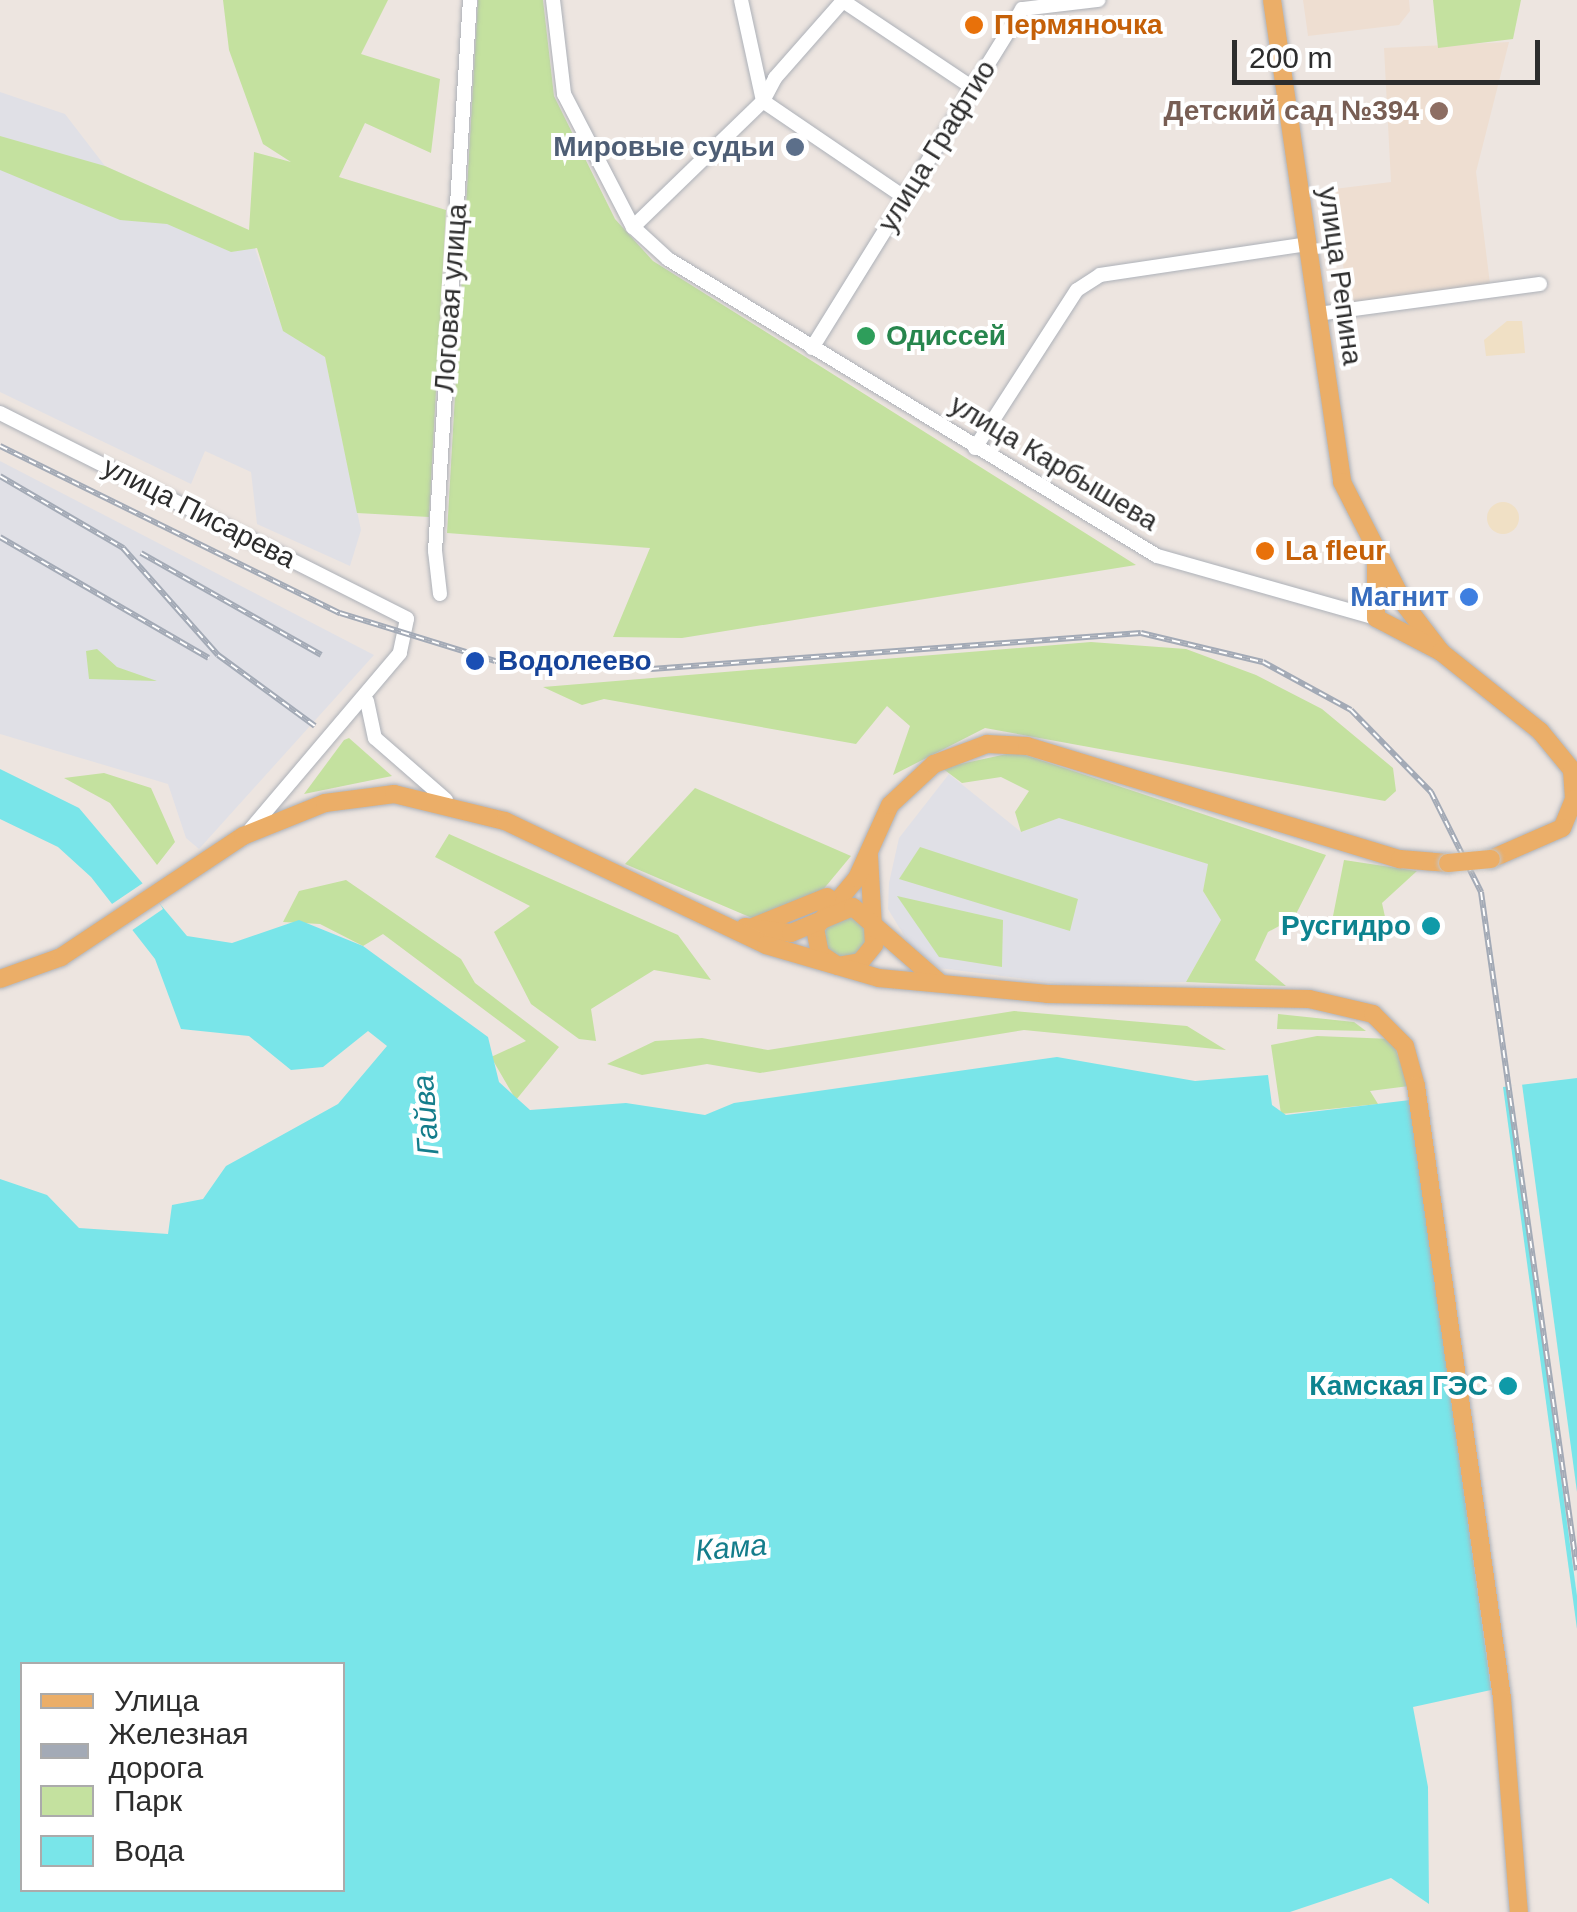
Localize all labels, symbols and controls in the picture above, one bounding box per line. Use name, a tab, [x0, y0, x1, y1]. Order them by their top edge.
place label: Пермяночка	[994, 8, 1163, 42]
marker: Пермяночка	[963, 14, 985, 36]
scale bar	[1237, 20, 1544, 82]
text: 200 m	[1249, 41, 1332, 74]
street label: улица Графтио	[871, 54, 1003, 238]
place label: Детский сад №394	[1163, 94, 1419, 128]
marker: Детский сад №394	[1428, 100, 1450, 122]
place label: Мировые судьи	[553, 130, 775, 164]
marker: Мировые судьи	[784, 136, 806, 158]
street label: улица Репина	[1311, 185, 1369, 367]
street label: Логовая улица	[428, 202, 474, 394]
place label: Одиссей	[886, 319, 1006, 353]
marker: Одиссей	[855, 325, 877, 347]
street label: улица Карбышева	[944, 388, 1164, 538]
street label: улица Писарева	[97, 450, 301, 576]
place label: La fleur	[1285, 534, 1386, 568]
marker: La fleur	[1254, 540, 1276, 562]
place label: Магнит	[1350, 580, 1449, 614]
marker: Магнит	[1458, 586, 1480, 608]
place label: Водолеево	[498, 644, 652, 678]
marker: Водолеево	[462, 648, 488, 674]
place label: Русгидро	[1281, 909, 1411, 943]
marker: Русгидро	[1420, 915, 1442, 937]
water label: Гайва	[405, 1074, 447, 1156]
place label: Камская ГЭС	[1309, 1369, 1488, 1403]
marker: Камская ГЭС	[1497, 1375, 1519, 1397]
water label: Кама	[694, 1527, 768, 1569]
legend	[20, 1662, 345, 1892]
text: Улица	[114, 1684, 199, 1717]
text: Железная дорога	[109, 1717, 248, 1784]
text: Парк	[114, 1784, 182, 1817]
text: Вода	[114, 1834, 184, 1867]

